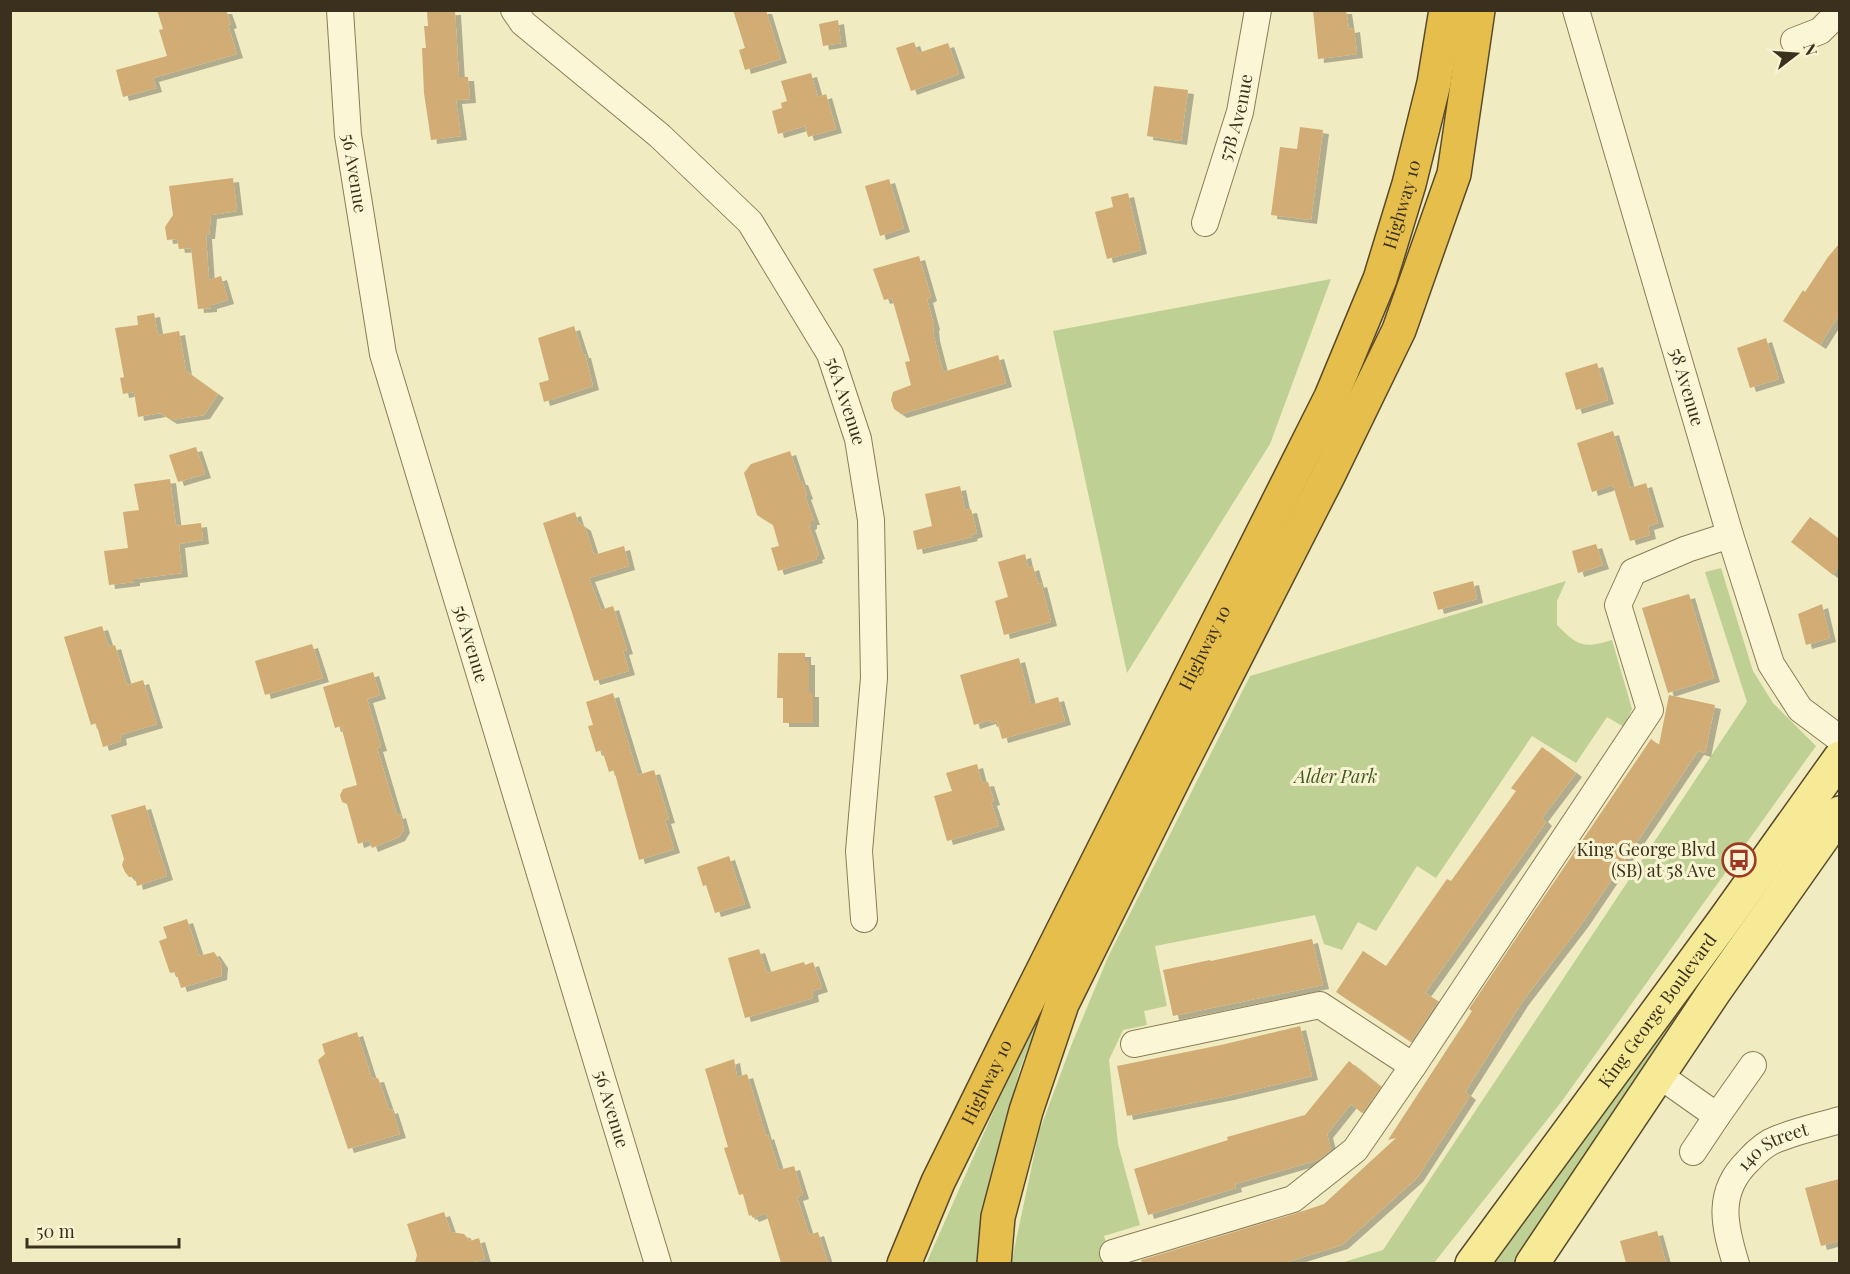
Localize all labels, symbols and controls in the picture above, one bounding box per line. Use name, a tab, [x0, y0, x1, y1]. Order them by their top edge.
north arrow	[1766, 24, 1826, 84]
text: N	[1799, 41, 1823, 58]
street label: 57B Avenue	[1212, 72, 1257, 164]
street label: 56 Avenue	[337, 132, 373, 215]
street label: Highway 10	[1377, 157, 1426, 252]
street label: 58 Avenue	[1665, 345, 1710, 429]
street label: 56A Avenue	[821, 354, 872, 447]
street label: Highway 10	[1173, 601, 1236, 694]
street label: 56 Avenue	[449, 602, 495, 686]
park label: Alder Park	[1293, 764, 1377, 788]
place label: King George Blvd (SB) at 58 Ave	[1577, 837, 1717, 882]
bus stop icon: King George Blvd (SB) at 58 Ave	[1721, 842, 1757, 878]
street label: King George Boulevard	[1592, 928, 1722, 1092]
street label: Highway 10	[955, 1035, 1017, 1128]
street label: 56 Avenue	[589, 1067, 635, 1151]
street label: 140 Street	[1731, 1116, 1811, 1176]
scale bar	[27, 1211, 178, 1249]
text: 50 m	[36, 1219, 75, 1243]

